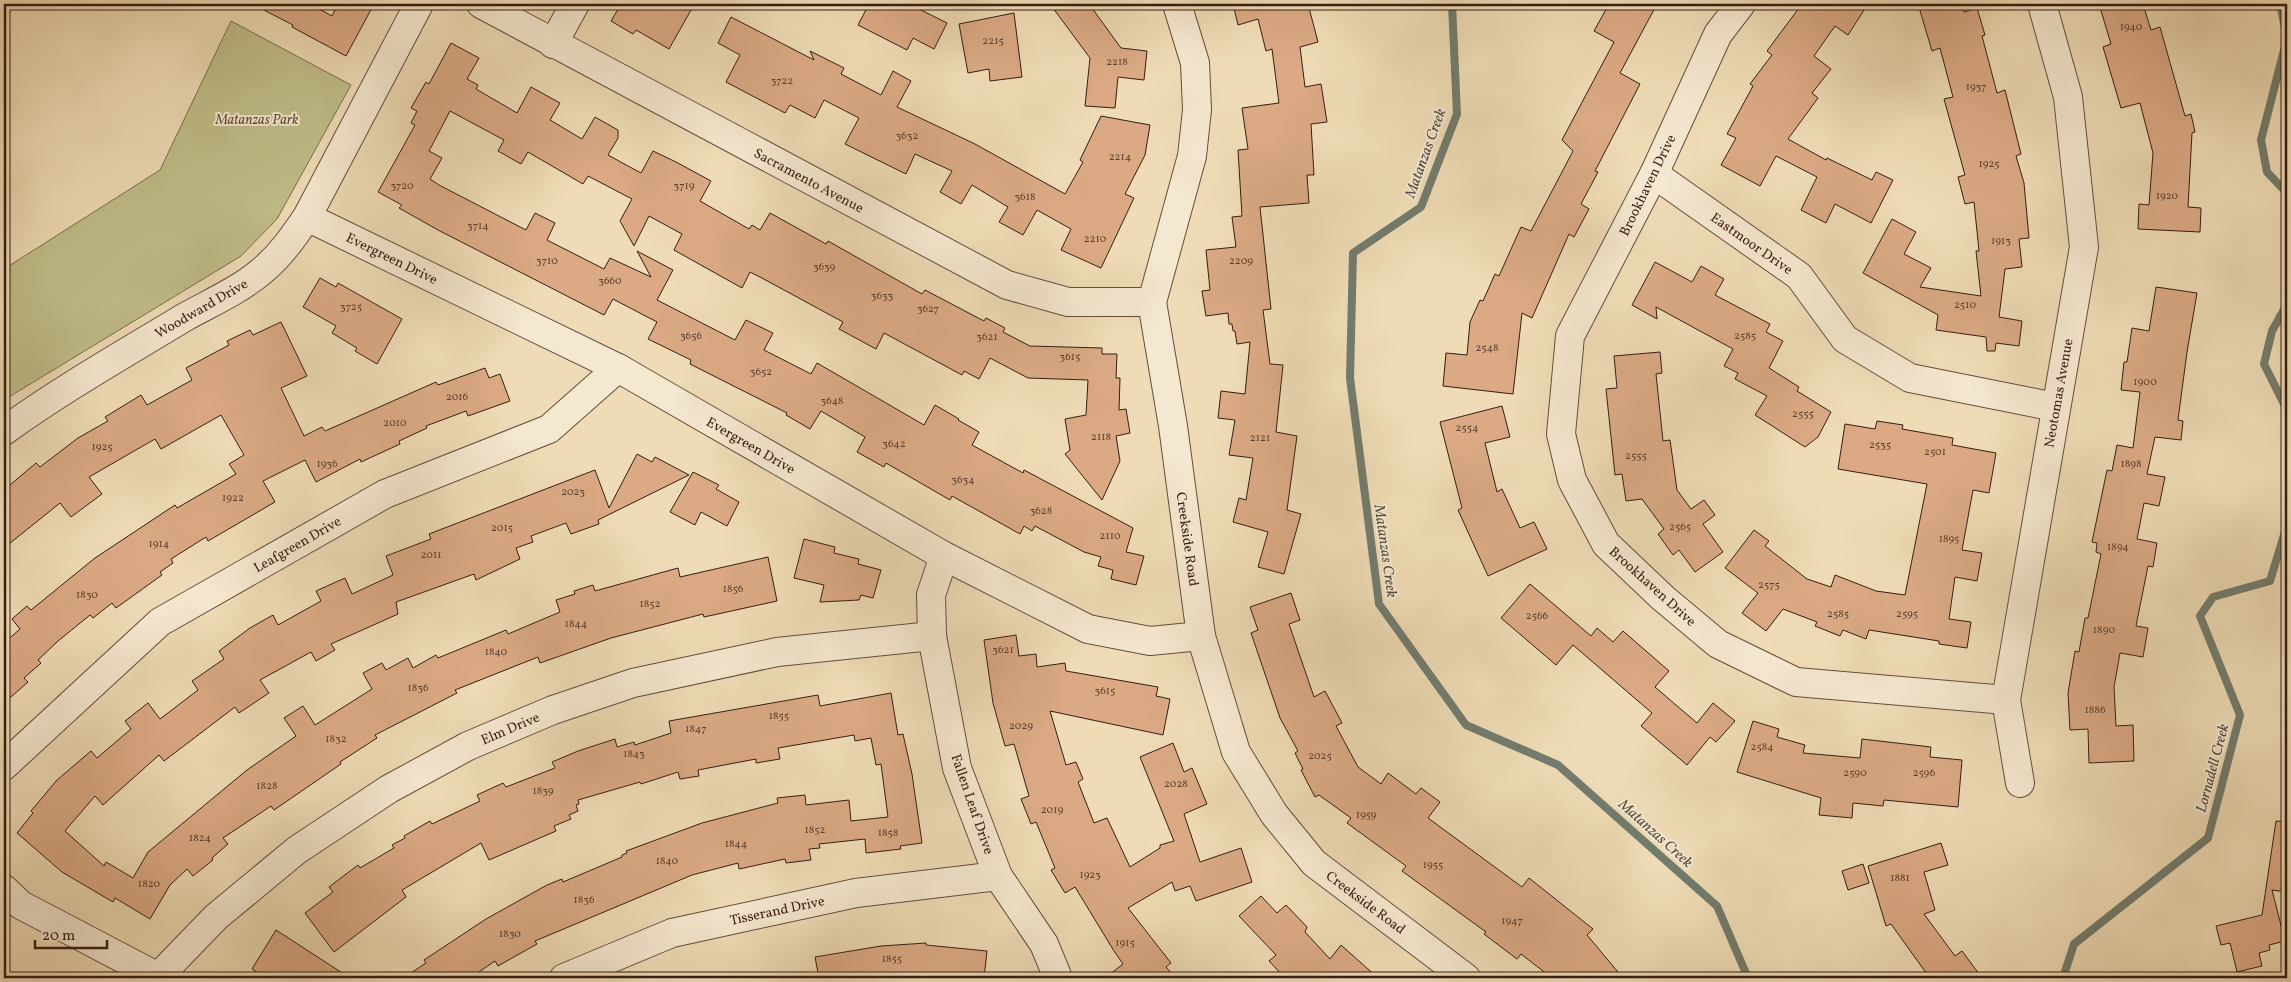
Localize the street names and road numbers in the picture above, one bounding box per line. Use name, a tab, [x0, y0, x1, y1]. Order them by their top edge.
street label: Brookhaven Drive	[1615, 131, 1681, 240]
street label: Sacramento Avenue	[750, 144, 867, 219]
street label: Eastmoor Drive	[1706, 209, 1796, 280]
street label: Evergreen Drive	[342, 229, 441, 290]
street label: Woodward Drive	[152, 275, 252, 344]
street label: Neotomas Avenue	[2041, 337, 2079, 449]
street label: Evergreen Drive	[702, 413, 799, 480]
street label: Creekside Road	[1170, 491, 1203, 588]
street label: Leafgreen Drive	[250, 512, 345, 578]
street label: Brookhaven Drive	[1604, 543, 1700, 632]
street label: Elm Drive	[478, 708, 543, 750]
street label: Fallen Leaf Drive	[946, 752, 998, 858]
street label: Creekside Road	[1321, 867, 1409, 939]
street label: Tisserand Drive	[728, 892, 827, 931]

